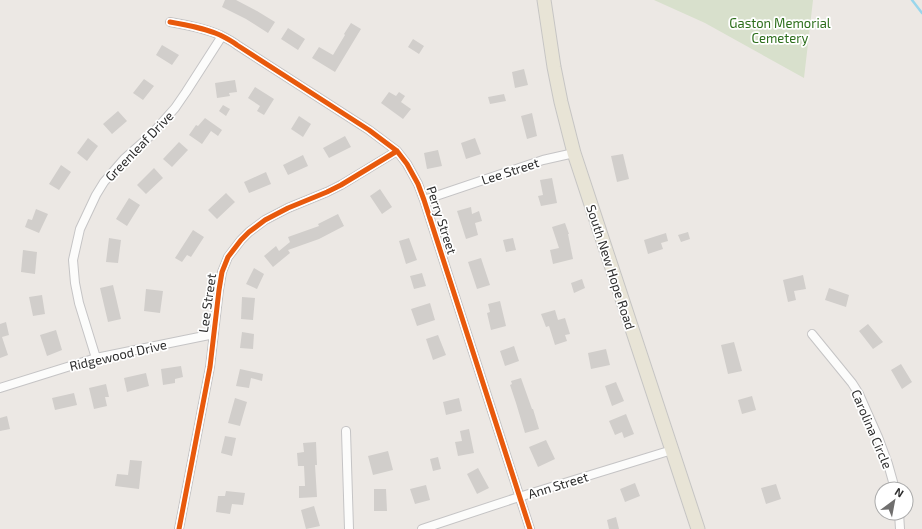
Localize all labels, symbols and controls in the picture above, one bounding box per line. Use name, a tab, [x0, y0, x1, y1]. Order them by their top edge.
park label: Gaston Memorial Cemetery	[729, 15, 831, 46]
street label: Greenleaf Drive	[102, 108, 176, 184]
street label: Lee Street	[479, 154, 541, 188]
street label: Perry Street	[423, 184, 461, 256]
street label: South New Hope Road	[583, 203, 639, 331]
street label: Lee Street	[195, 272, 219, 334]
street label: Ridgewood Drive	[68, 336, 168, 374]
street label: Carolina Circle	[848, 387, 896, 471]
street label: Ann Street	[526, 468, 590, 502]
north arrow	[874, 481, 914, 521]
text: N	[893, 484, 906, 500]

